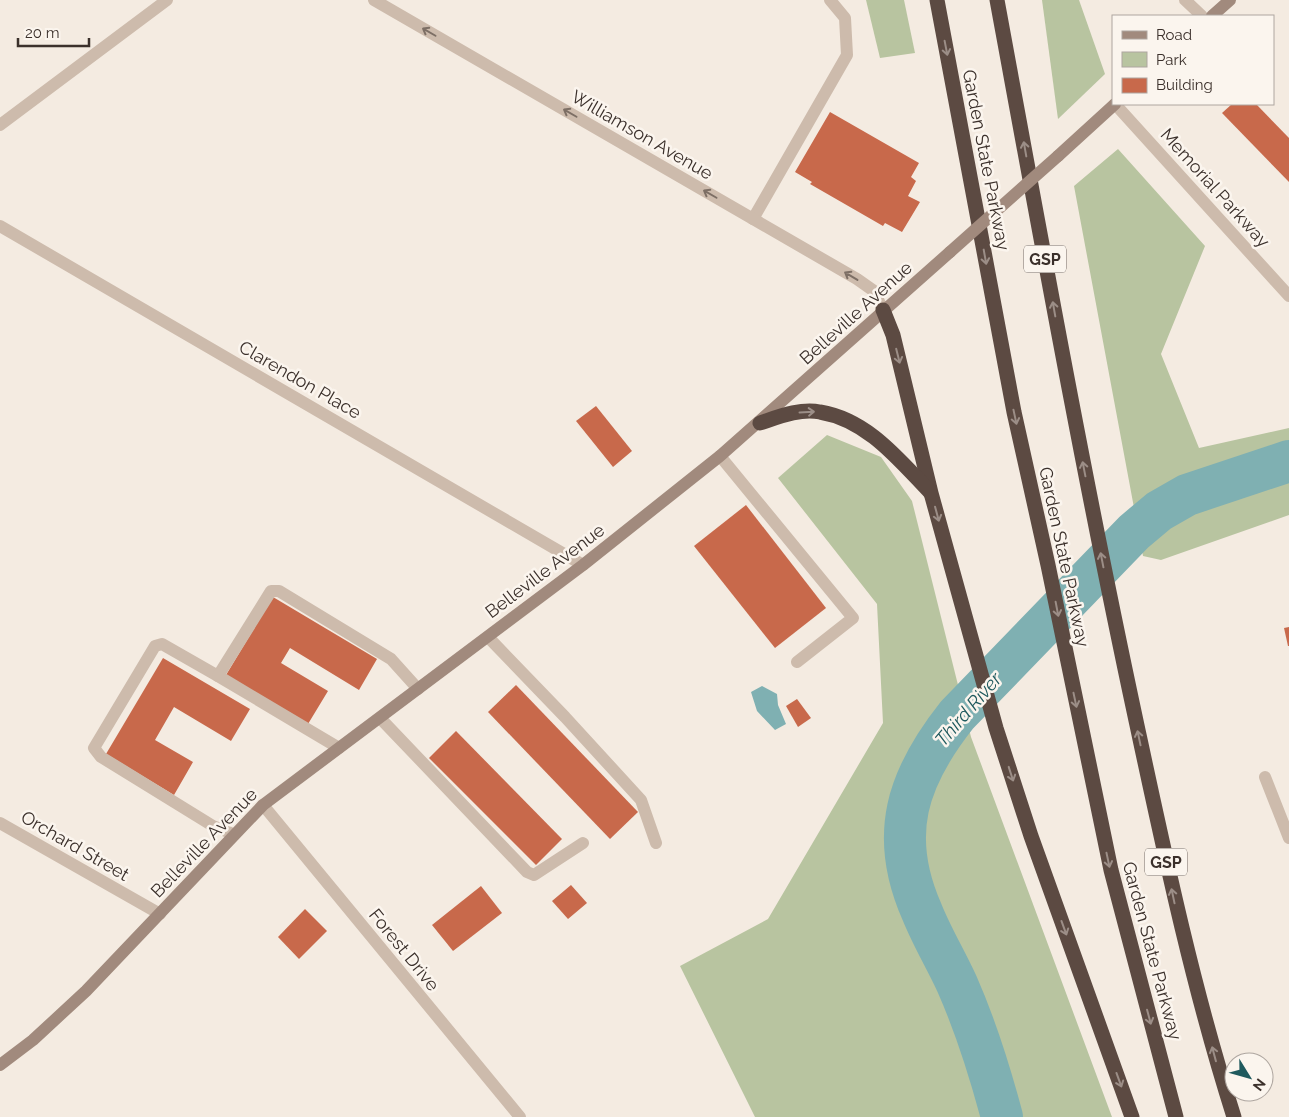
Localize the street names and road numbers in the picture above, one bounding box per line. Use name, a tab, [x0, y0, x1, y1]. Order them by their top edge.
street label: Garden State Parkway	[959, 68, 1014, 252]
street label: Williamson Avenue	[568, 85, 717, 184]
street label: Memorial Parkway	[1156, 124, 1274, 252]
road number: GSP	[1024, 245, 1066, 272]
street label: Belleville Avenue	[795, 256, 916, 369]
street label: Clarendon Place	[236, 336, 365, 423]
street label: Garden State Parkway	[1035, 465, 1094, 649]
street label: Belleville Avenue	[481, 519, 609, 622]
street label: Belleville Avenue	[146, 783, 261, 902]
street label: Orchard Street	[17, 806, 133, 885]
road number: GSP	[1145, 849, 1187, 876]
street label: Garden State Parkway	[1119, 859, 1186, 1042]
street label: Forest Drive	[365, 904, 444, 995]

